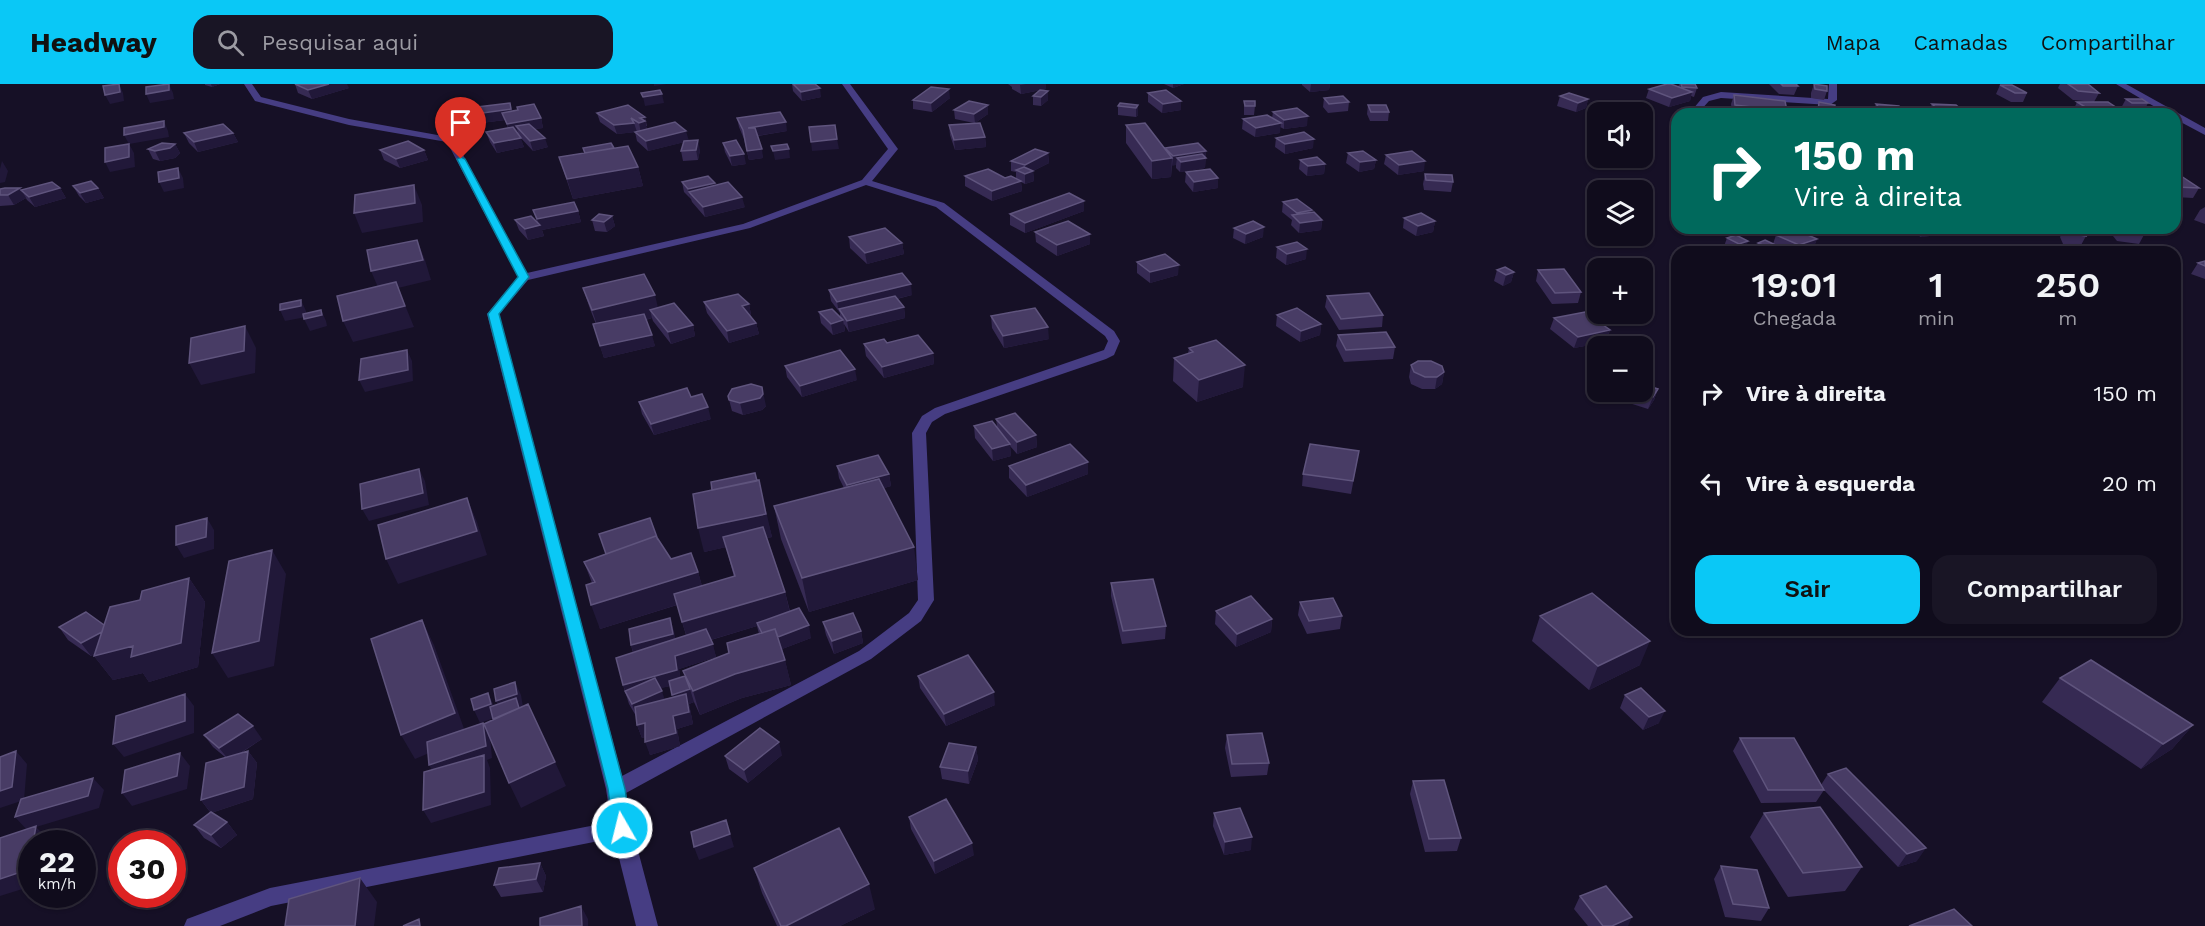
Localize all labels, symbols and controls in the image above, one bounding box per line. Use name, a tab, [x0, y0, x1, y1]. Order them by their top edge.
search box	[193, 15, 613, 69]
text: Headway	[30, 26, 157, 59]
icon: search	[214, 26, 247, 59]
text: Pesquisar aqui	[262, 30, 418, 55]
text: Mapa	[1826, 30, 1880, 55]
text: Camadas	[1913, 30, 2008, 55]
text: Compartilhar	[2041, 30, 2175, 55]
pin	[435, 97, 486, 159]
map controls	[1587, 102, 1653, 402]
button: sound	[1587, 102, 1653, 168]
icon: arrive	[444, 106, 477, 139]
text: 150 m	[1794, 131, 1915, 180]
icon: right	[1695, 132, 1773, 210]
button: layers	[1587, 180, 1653, 246]
text: Vire à direita	[1794, 181, 1962, 213]
button: +	[1587, 258, 1653, 324]
text: 19:01	[1752, 264, 1837, 306]
text: 1	[1929, 264, 1944, 306]
text: 250	[2035, 264, 2100, 306]
text: Chegada	[1753, 306, 1836, 330]
text: min	[1918, 306, 1955, 330]
text: m	[2058, 306, 2077, 330]
button: −	[1587, 336, 1653, 402]
icon: right	[1695, 377, 1728, 410]
text: Vire à direita	[1746, 381, 1886, 406]
text: 150 m	[2093, 381, 2157, 406]
icon: left	[1695, 467, 1728, 500]
text: Vire à esquerda	[1746, 471, 1915, 496]
text: 20 m	[2102, 471, 2157, 496]
button: Sair	[1695, 555, 1920, 624]
button: Compartilhar	[1932, 555, 2157, 624]
position arrow	[590, 796, 654, 860]
speed limit sign: 30	[108, 830, 186, 908]
text: 22	[39, 844, 75, 879]
text: km/h	[38, 875, 76, 893]

